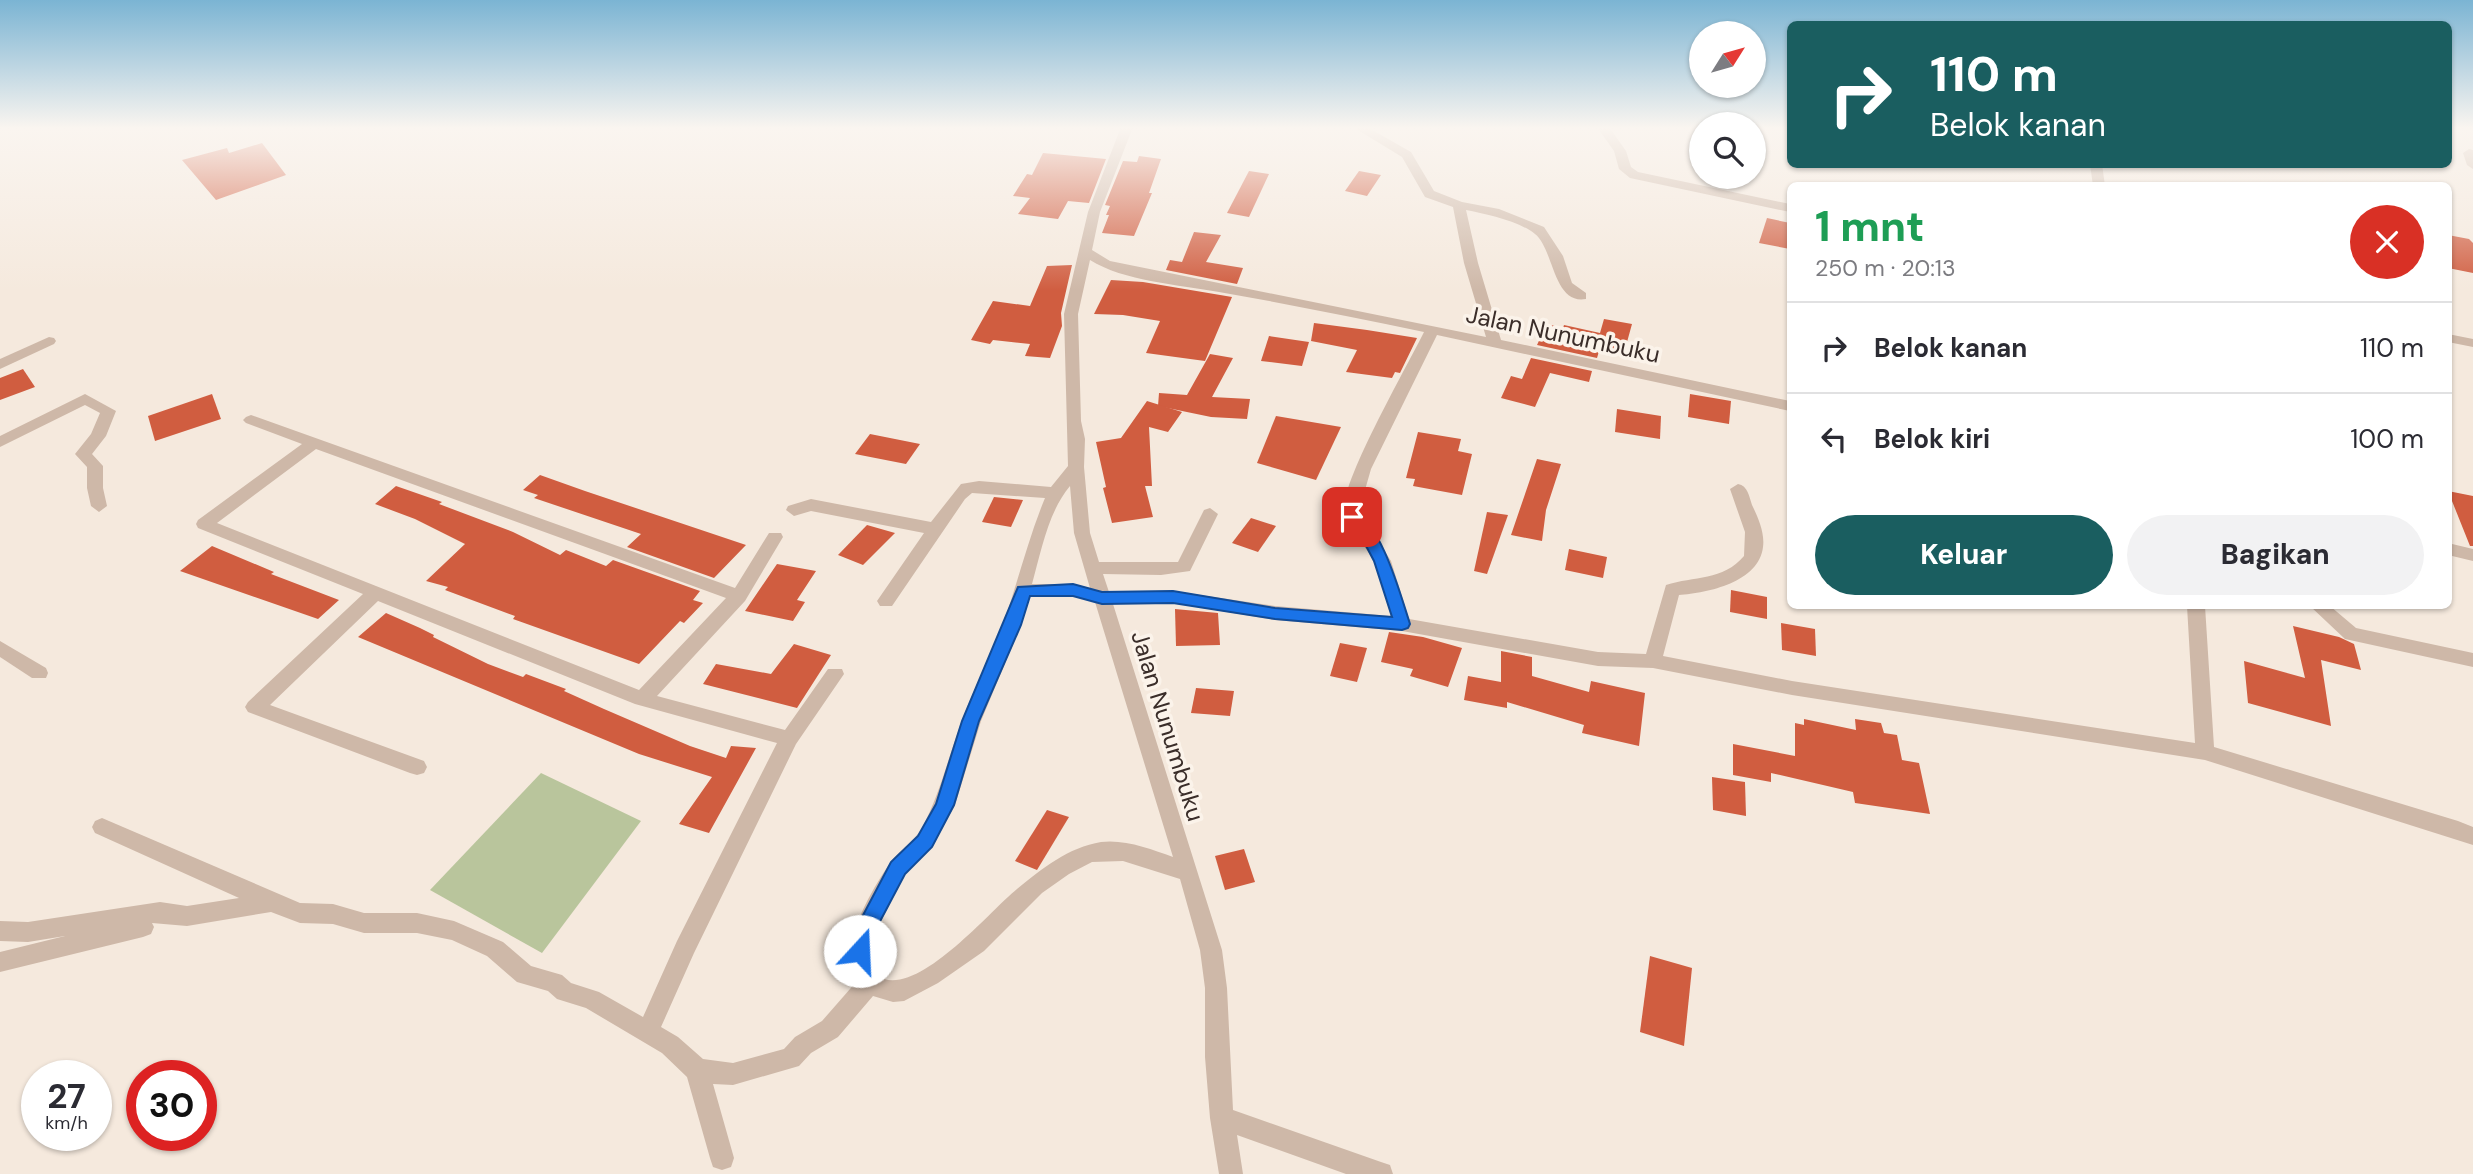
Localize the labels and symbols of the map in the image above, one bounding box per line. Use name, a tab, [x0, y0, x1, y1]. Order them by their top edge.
north arrow	[1689, 21, 1766, 98]
street label: Jalan Nunumbuku	[1463, 298, 1663, 370]
pin	[1322, 487, 1382, 547]
street label: Jalan Nunumbuku	[1124, 627, 1212, 825]
position arrow	[823, 914, 897, 988]
speed limit sign: 30	[126, 1060, 217, 1151]

